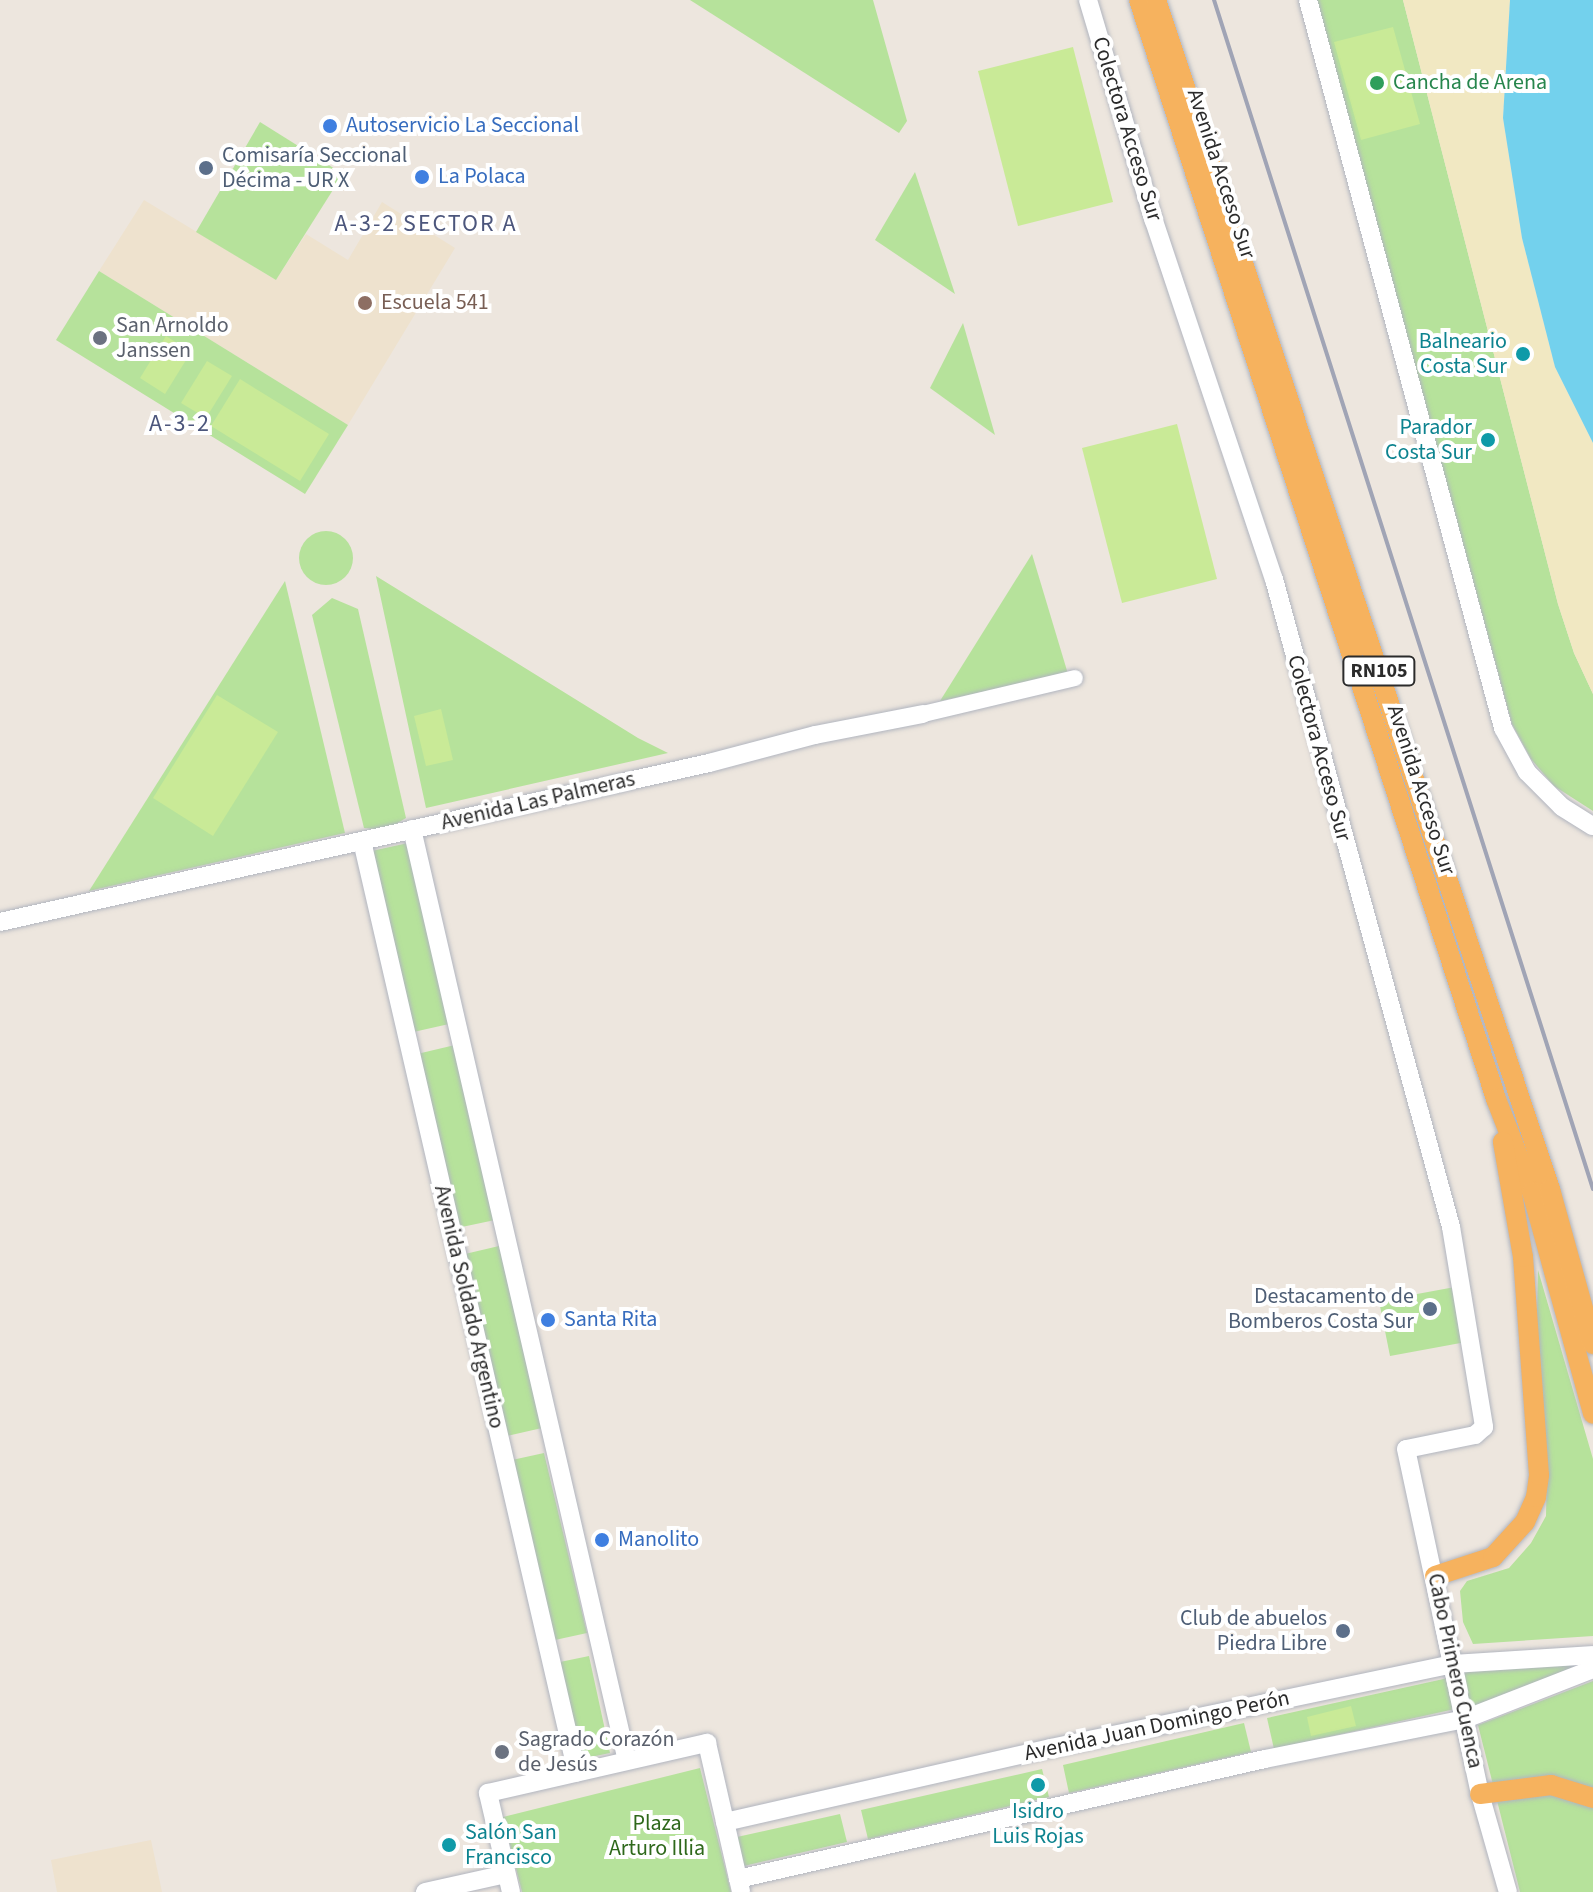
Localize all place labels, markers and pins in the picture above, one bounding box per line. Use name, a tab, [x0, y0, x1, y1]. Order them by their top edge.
place label: Cancha de Arena	[1393, 70, 1547, 96]
marker: Cancha de Arena	[1368, 74, 1386, 92]
place label: Autoservicio La Seccional	[346, 113, 579, 139]
marker: Autoservicio La Seccional	[321, 117, 339, 135]
place label: Comisaría Seccional Décima - UR X	[222, 142, 407, 194]
marker: Comisaría Seccional Décima - UR X	[197, 159, 215, 177]
place label: La Polaca	[438, 164, 526, 190]
marker: La Polaca	[413, 168, 431, 186]
place label: Escuela 541	[381, 290, 489, 316]
marker: Escuela 541	[356, 294, 374, 312]
place label: San Arnoldo Janssen	[116, 312, 229, 364]
place label: Balneario Costa Sur	[1419, 328, 1507, 380]
marker: San Arnoldo Janssen	[91, 329, 109, 347]
marker: Balneario Costa Sur	[1514, 345, 1532, 363]
place label: Parador Costa Sur	[1385, 414, 1472, 466]
marker: Parador Costa Sur	[1479, 431, 1497, 449]
place label: Destacamento de Bomberos Costa Sur	[1228, 1283, 1414, 1334]
marker: Destacamento de Bomberos Costa Sur	[1421, 1300, 1439, 1318]
place label: Santa Rita	[564, 1307, 657, 1333]
marker: Santa Rita	[539, 1311, 557, 1329]
place label: Manolito	[618, 1527, 699, 1553]
marker: Manolito	[593, 1531, 611, 1549]
place label: Club de abuelos Piedra Libre	[1180, 1605, 1327, 1656]
marker: Club de abuelos Piedra Libre	[1334, 1622, 1352, 1640]
place label: Sagrado Corazón de Jesús	[518, 1726, 674, 1778]
marker: Sagrado Corazón de Jesús	[493, 1743, 511, 1761]
marker: Isidro Luis Rojas	[1029, 1776, 1047, 1794]
place label: Isidro Luis Rojas	[992, 1798, 1084, 1850]
place label: Salón San Francisco	[465, 1819, 557, 1870]
marker: Salón San Francisco	[440, 1836, 458, 1854]

